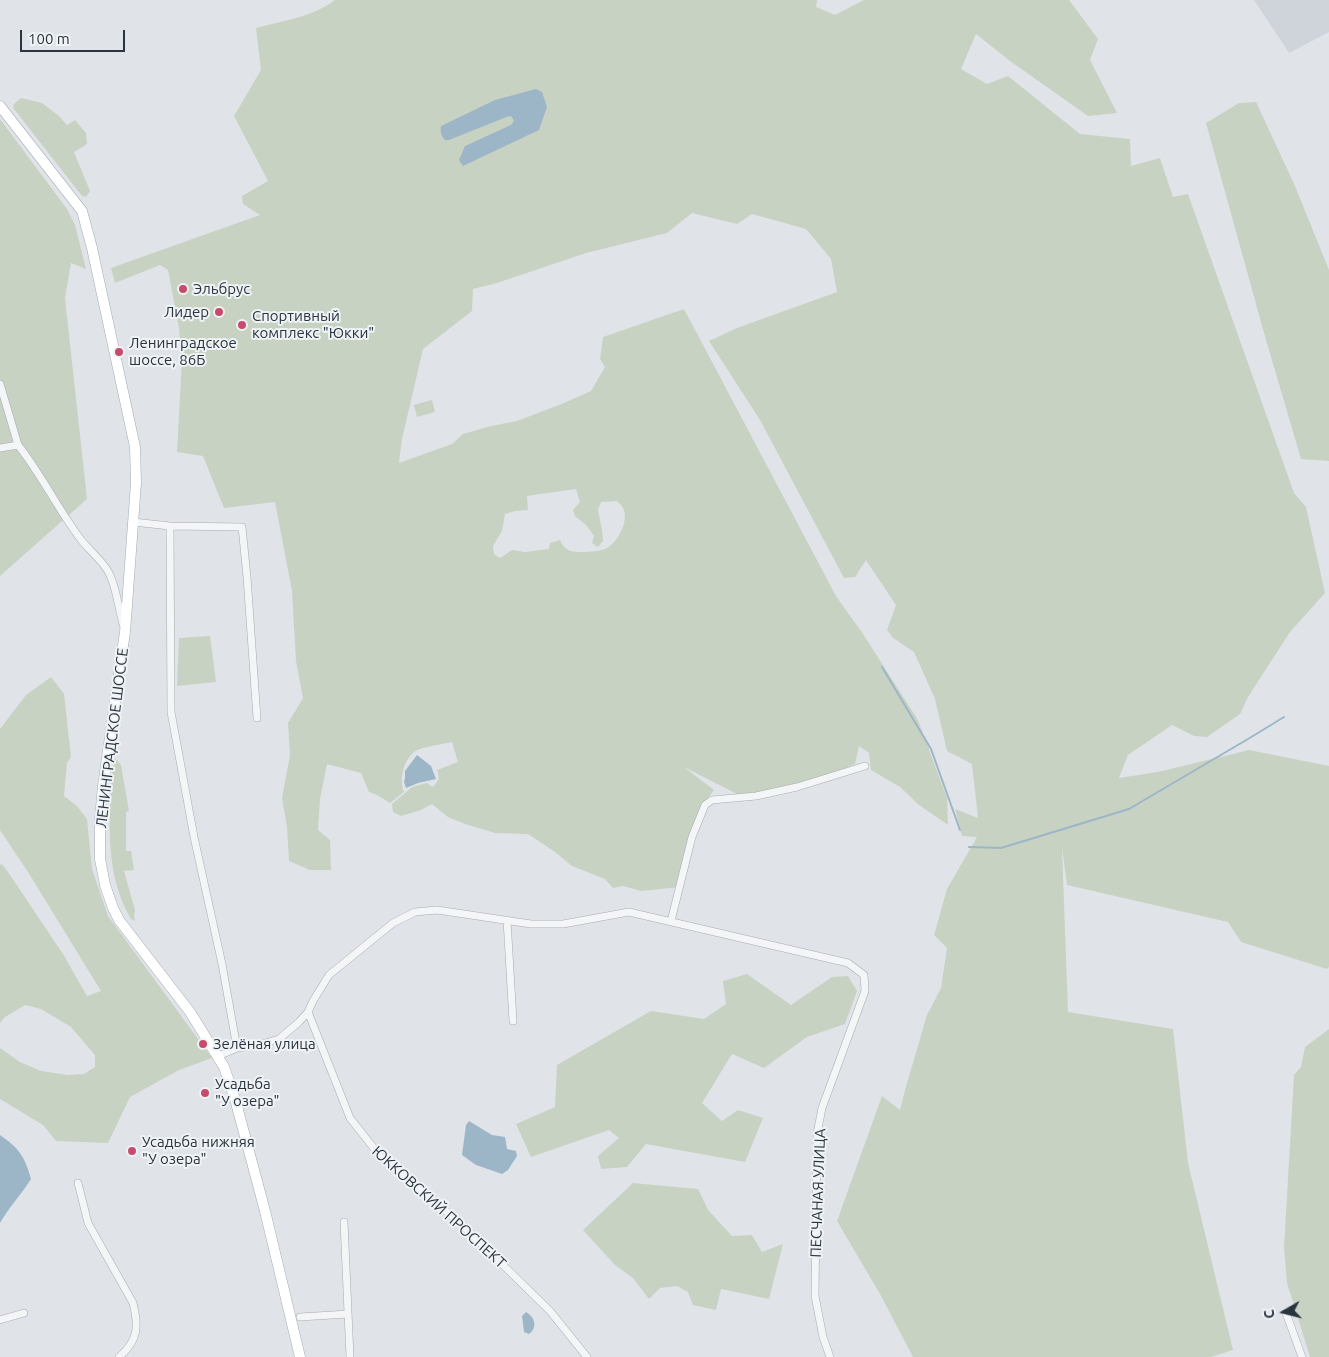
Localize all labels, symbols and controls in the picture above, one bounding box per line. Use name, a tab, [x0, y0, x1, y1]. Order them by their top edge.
scale bar	[22, 20, 128, 52]
text: 100 m	[28, 30, 70, 47]
place label: Эльбрус	[193, 280, 250, 298]
marker: Эльбрус	[177, 283, 189, 295]
place label: Лидер	[164, 303, 209, 321]
marker: Лидер	[213, 306, 225, 318]
place label: Спортивный комплекс "Юкки"	[252, 307, 374, 342]
marker: Спортивный комплекс "Юкки"	[236, 319, 248, 331]
place label: Ленинградское шоссе, 86Б	[129, 334, 237, 369]
marker: Ленинградское шоссе, 86Б	[113, 346, 125, 358]
street label: ЛЕНИНГРАДСКОЕ ШОССЕ	[92, 647, 132, 829]
place label: Зелёная улица	[213, 1035, 316, 1053]
marker: Зелёная улица	[197, 1038, 209, 1050]
place label: Усадьба "У озера"	[215, 1075, 279, 1110]
marker: Усадьба "У озера"	[199, 1087, 211, 1099]
street label: ПЕСЧАНАЯ УЛИЦА	[807, 1128, 829, 1258]
place label: Усадьба нижняя "У озера"	[142, 1133, 255, 1168]
street label: ЮККОВСКИЙ ПРОСПЕКТ	[368, 1142, 510, 1272]
marker: Усадьба нижняя "У озера"	[126, 1145, 138, 1157]
north arrow	[1259, 1287, 1309, 1337]
text: С	[1261, 1309, 1278, 1320]

